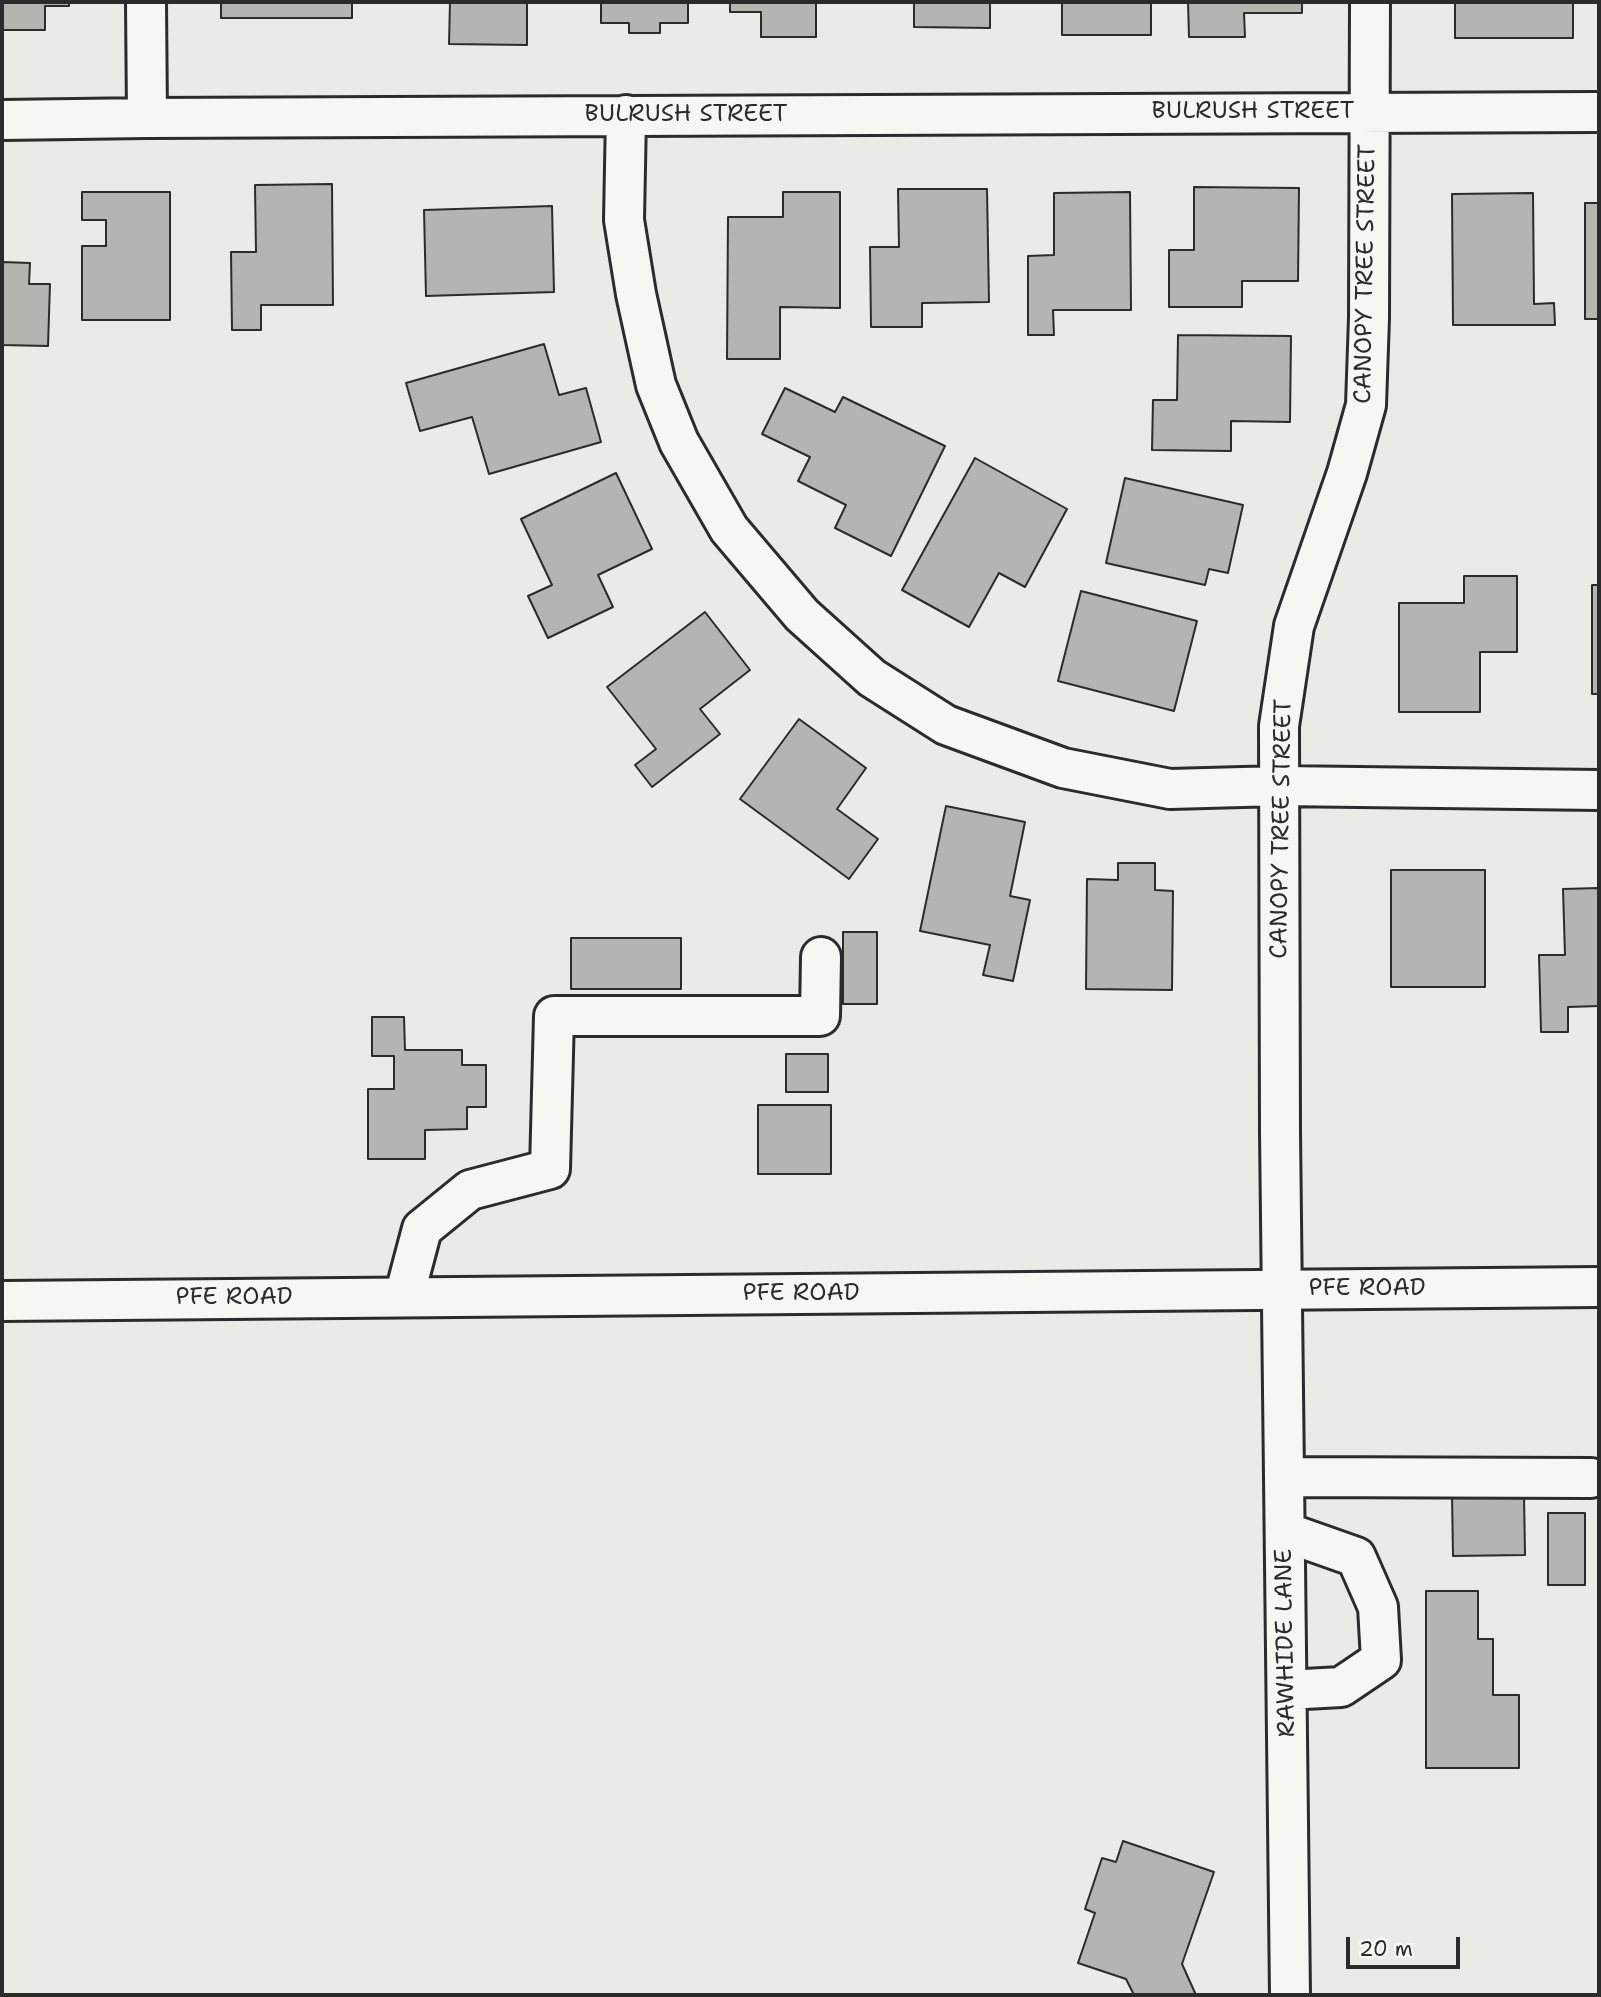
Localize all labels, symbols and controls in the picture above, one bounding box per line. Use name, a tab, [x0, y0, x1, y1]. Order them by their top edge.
street label: BULRUSH STREET	[1151, 98, 1355, 126]
street label: BULRUSH STREET	[584, 101, 788, 129]
street label: CANOPY TREE STREET	[1349, 144, 1383, 404]
street label: CANOPY TREE STREET	[1265, 699, 1299, 959]
street label: PFE ROAD	[1309, 1275, 1425, 1303]
street label: PFE ROAD	[743, 1280, 859, 1308]
street label: PFE ROAD	[176, 1284, 292, 1312]
street label: RAWHIDE LANE	[1270, 1548, 1302, 1738]
scale bar	[1349, 1924, 1463, 1968]
text: 20 m	[1359, 1935, 1413, 1963]

